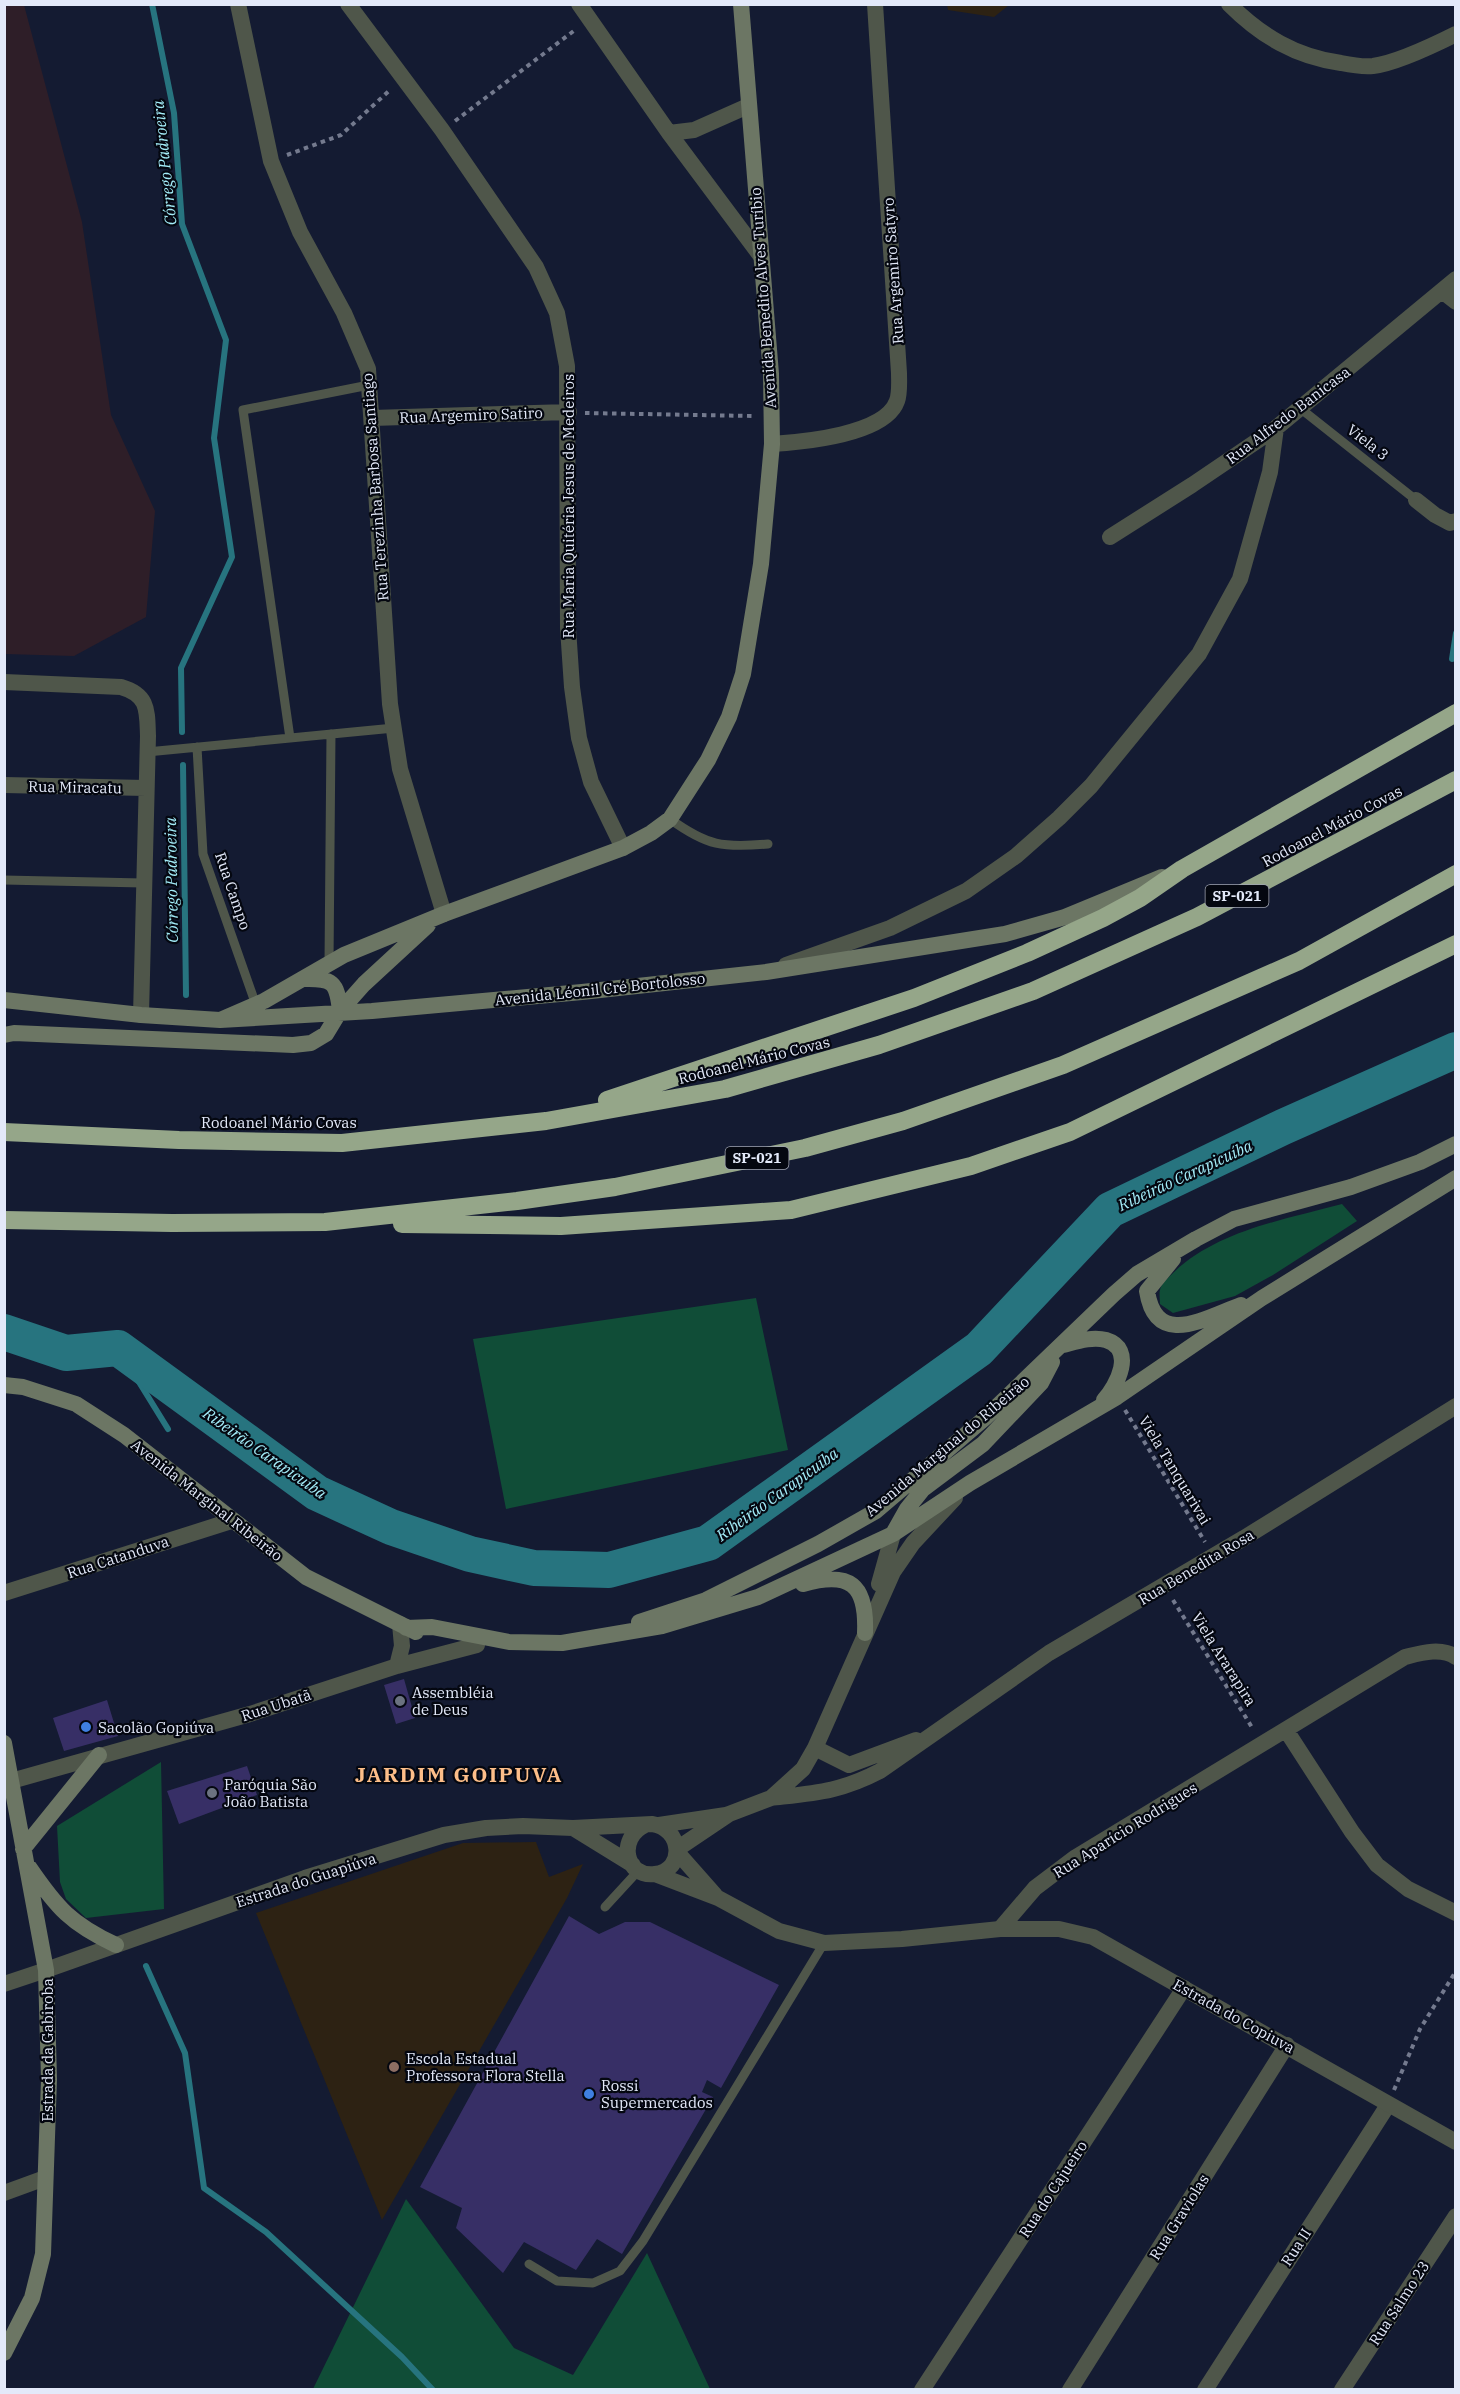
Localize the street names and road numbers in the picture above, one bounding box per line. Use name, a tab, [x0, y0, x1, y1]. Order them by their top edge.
street label: Avenida Benedito Alves Turíbio	[746, 187, 780, 409]
street label: Rua Argemiro Satyro	[878, 197, 908, 345]
street label: Rua Alfredo Banicasa	[1222, 362, 1354, 468]
street label: Rua Terezinha Barbosa Santiago	[358, 372, 392, 602]
street label: Rua Maria Quitéria Jesus de Medeiros	[559, 374, 578, 638]
street label: Rua Argemiro Satiro	[399, 403, 543, 427]
street label: Viela 3	[1343, 420, 1393, 464]
street label: Rua Miracatu	[28, 777, 122, 797]
street label: Rodoanel Mário Covas	[1259, 781, 1405, 871]
street label: Rua Campo	[211, 850, 255, 932]
road number: SP-021	[1206, 885, 1268, 907]
street label: Avenida Léonil Cré Bortolosso	[494, 969, 706, 1009]
street label: Rodoanel Mário Covas	[676, 1032, 832, 1088]
street label: Rodoanel Mário Covas	[201, 1113, 357, 1132]
road number: SP-021	[726, 1147, 789, 1169]
street label: Avenida Marginal do Ribeirão	[861, 1372, 1033, 1520]
street label: Viela Tanquarivai	[1135, 1412, 1215, 1528]
street label: Avenida Marginal Ribeirão	[127, 1435, 287, 1565]
street label: Rua Benedita Rosa	[1135, 1525, 1257, 1609]
street label: Rua Catanduva	[65, 1532, 171, 1582]
street label: Viela Ararapira	[1188, 1608, 1260, 1710]
street label: Rua Ubatã	[239, 1685, 313, 1725]
street label: Rua Aparício Rodrigues	[1050, 1778, 1200, 1882]
street label: Estrada do Guapiúva	[233, 1848, 379, 1912]
street label: Estrada do Copiuva	[1170, 1975, 1298, 2057]
street label: Estrada da Gabiroba	[38, 1978, 57, 2122]
street label: Rua do Cajueiro	[1015, 2137, 1091, 2241]
street label: Rua Graviolas	[1145, 2171, 1213, 2263]
street label: Rua II	[1277, 2224, 1315, 2270]
street label: Rua Salmo 23	[1365, 2257, 1433, 2349]

